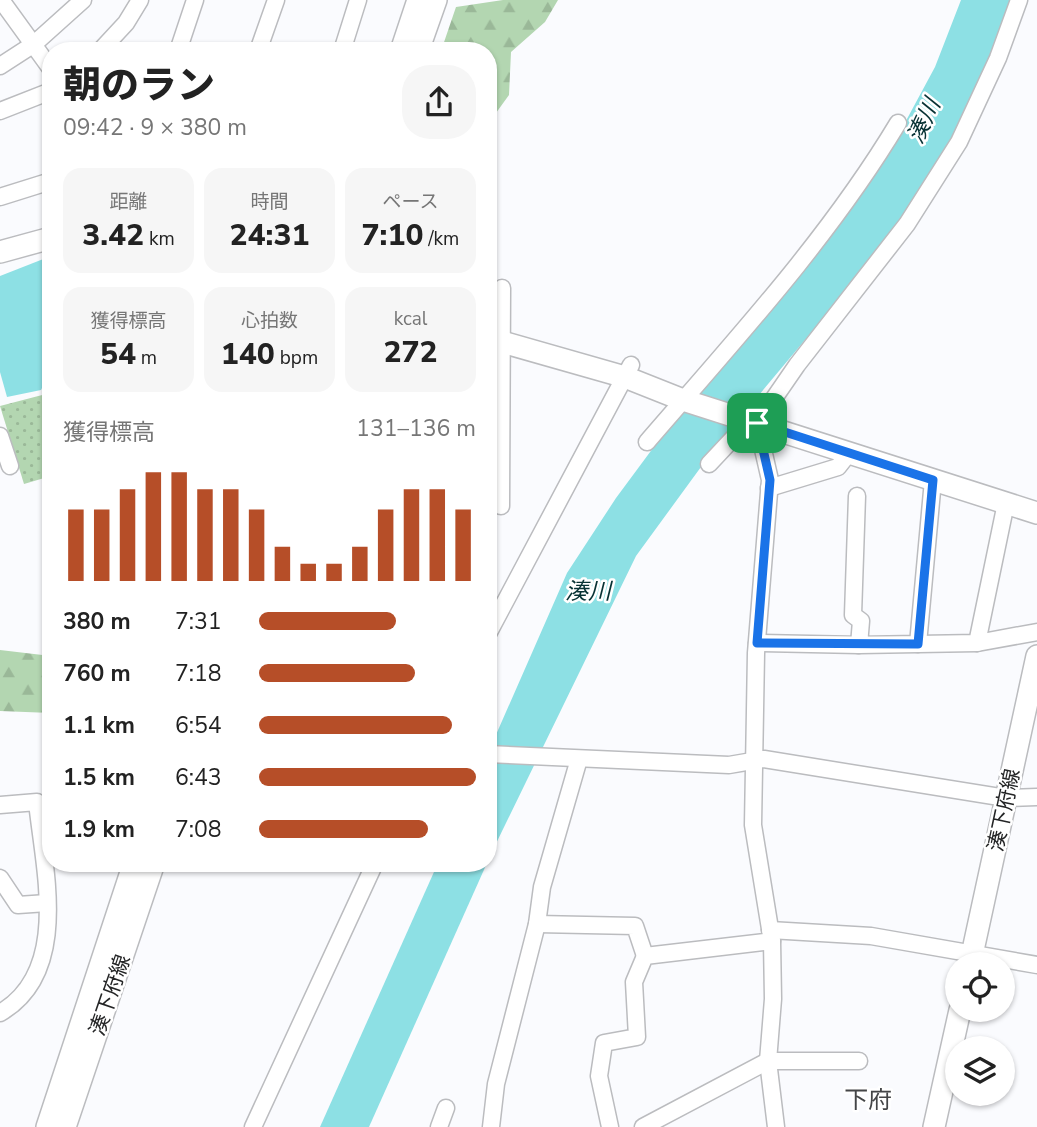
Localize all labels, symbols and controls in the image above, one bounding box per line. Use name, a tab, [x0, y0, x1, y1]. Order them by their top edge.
text: 朝のラン	[63, 60, 215, 111]
button: share	[402, 65, 476, 139]
water label: 湊川	[900, 91, 949, 148]
text: 09:42 · 9 × 380 m	[63, 112, 247, 143]
text: 距離	[109, 189, 148, 215]
text: 時間	[250, 189, 289, 215]
text: ペース	[382, 189, 439, 215]
text: 3.42	[82, 215, 144, 256]
text: 24:31	[230, 215, 309, 256]
text: 7:10	[362, 215, 423, 256]
text: km	[144, 226, 175, 252]
text: /km	[423, 226, 459, 252]
text: kcal	[394, 306, 427, 332]
text: 獲得標高	[90, 308, 167, 334]
text: 心拍数	[241, 308, 298, 334]
text: 272	[384, 332, 438, 373]
text: 54	[100, 334, 136, 375]
text: 140	[221, 334, 275, 375]
text: m	[136, 345, 157, 371]
text: bpm	[275, 345, 318, 371]
pin	[727, 393, 787, 453]
icon: arrive	[738, 404, 776, 442]
text: 131–136 m	[356, 413, 476, 444]
text: 獲得標高	[63, 417, 155, 448]
water label: 湊川	[565, 576, 614, 607]
text: 380 m	[63, 606, 131, 637]
text: 7:31	[175, 606, 222, 637]
text: 760 m	[63, 658, 131, 689]
text: 7:18	[175, 658, 222, 689]
text: 1.1 km	[63, 710, 135, 741]
text: 6:54	[175, 710, 222, 741]
text: 1.5 km	[63, 762, 135, 793]
text: 6:43	[175, 762, 222, 793]
street label: 湊下府線	[982, 766, 1026, 854]
text: 1.9 km	[63, 814, 135, 845]
text: 7:08	[175, 814, 222, 845]
street label: 湊下府線	[83, 951, 137, 1039]
map controls	[945, 952, 1015, 1106]
button: locate	[945, 952, 1015, 1022]
button: layers	[945, 1036, 1015, 1106]
district label: 下府	[844, 1084, 892, 1116]

